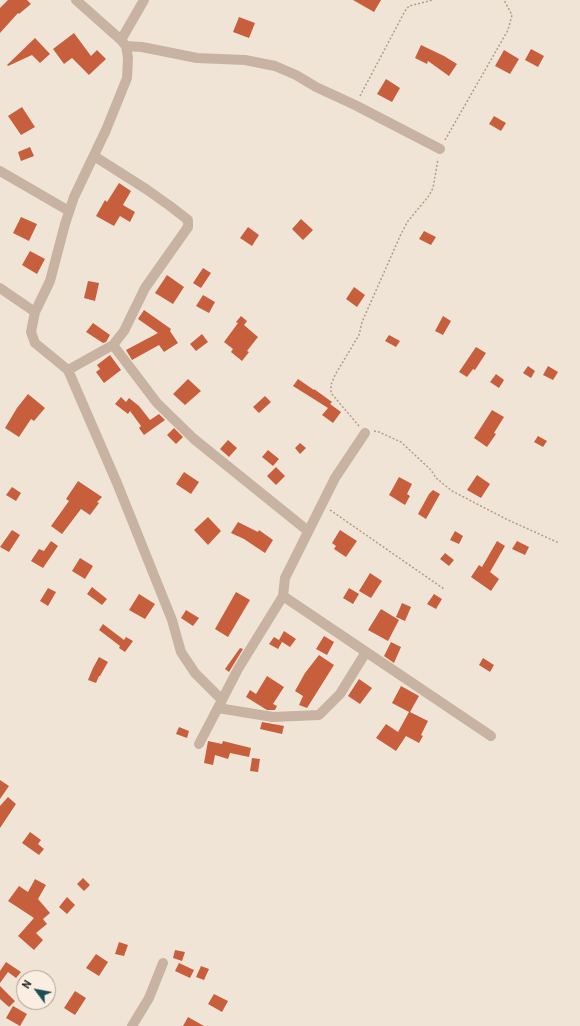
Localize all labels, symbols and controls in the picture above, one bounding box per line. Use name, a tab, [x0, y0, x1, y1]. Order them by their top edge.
north arrow	[16, 970, 56, 1010]
text: N	[19, 977, 34, 990]

